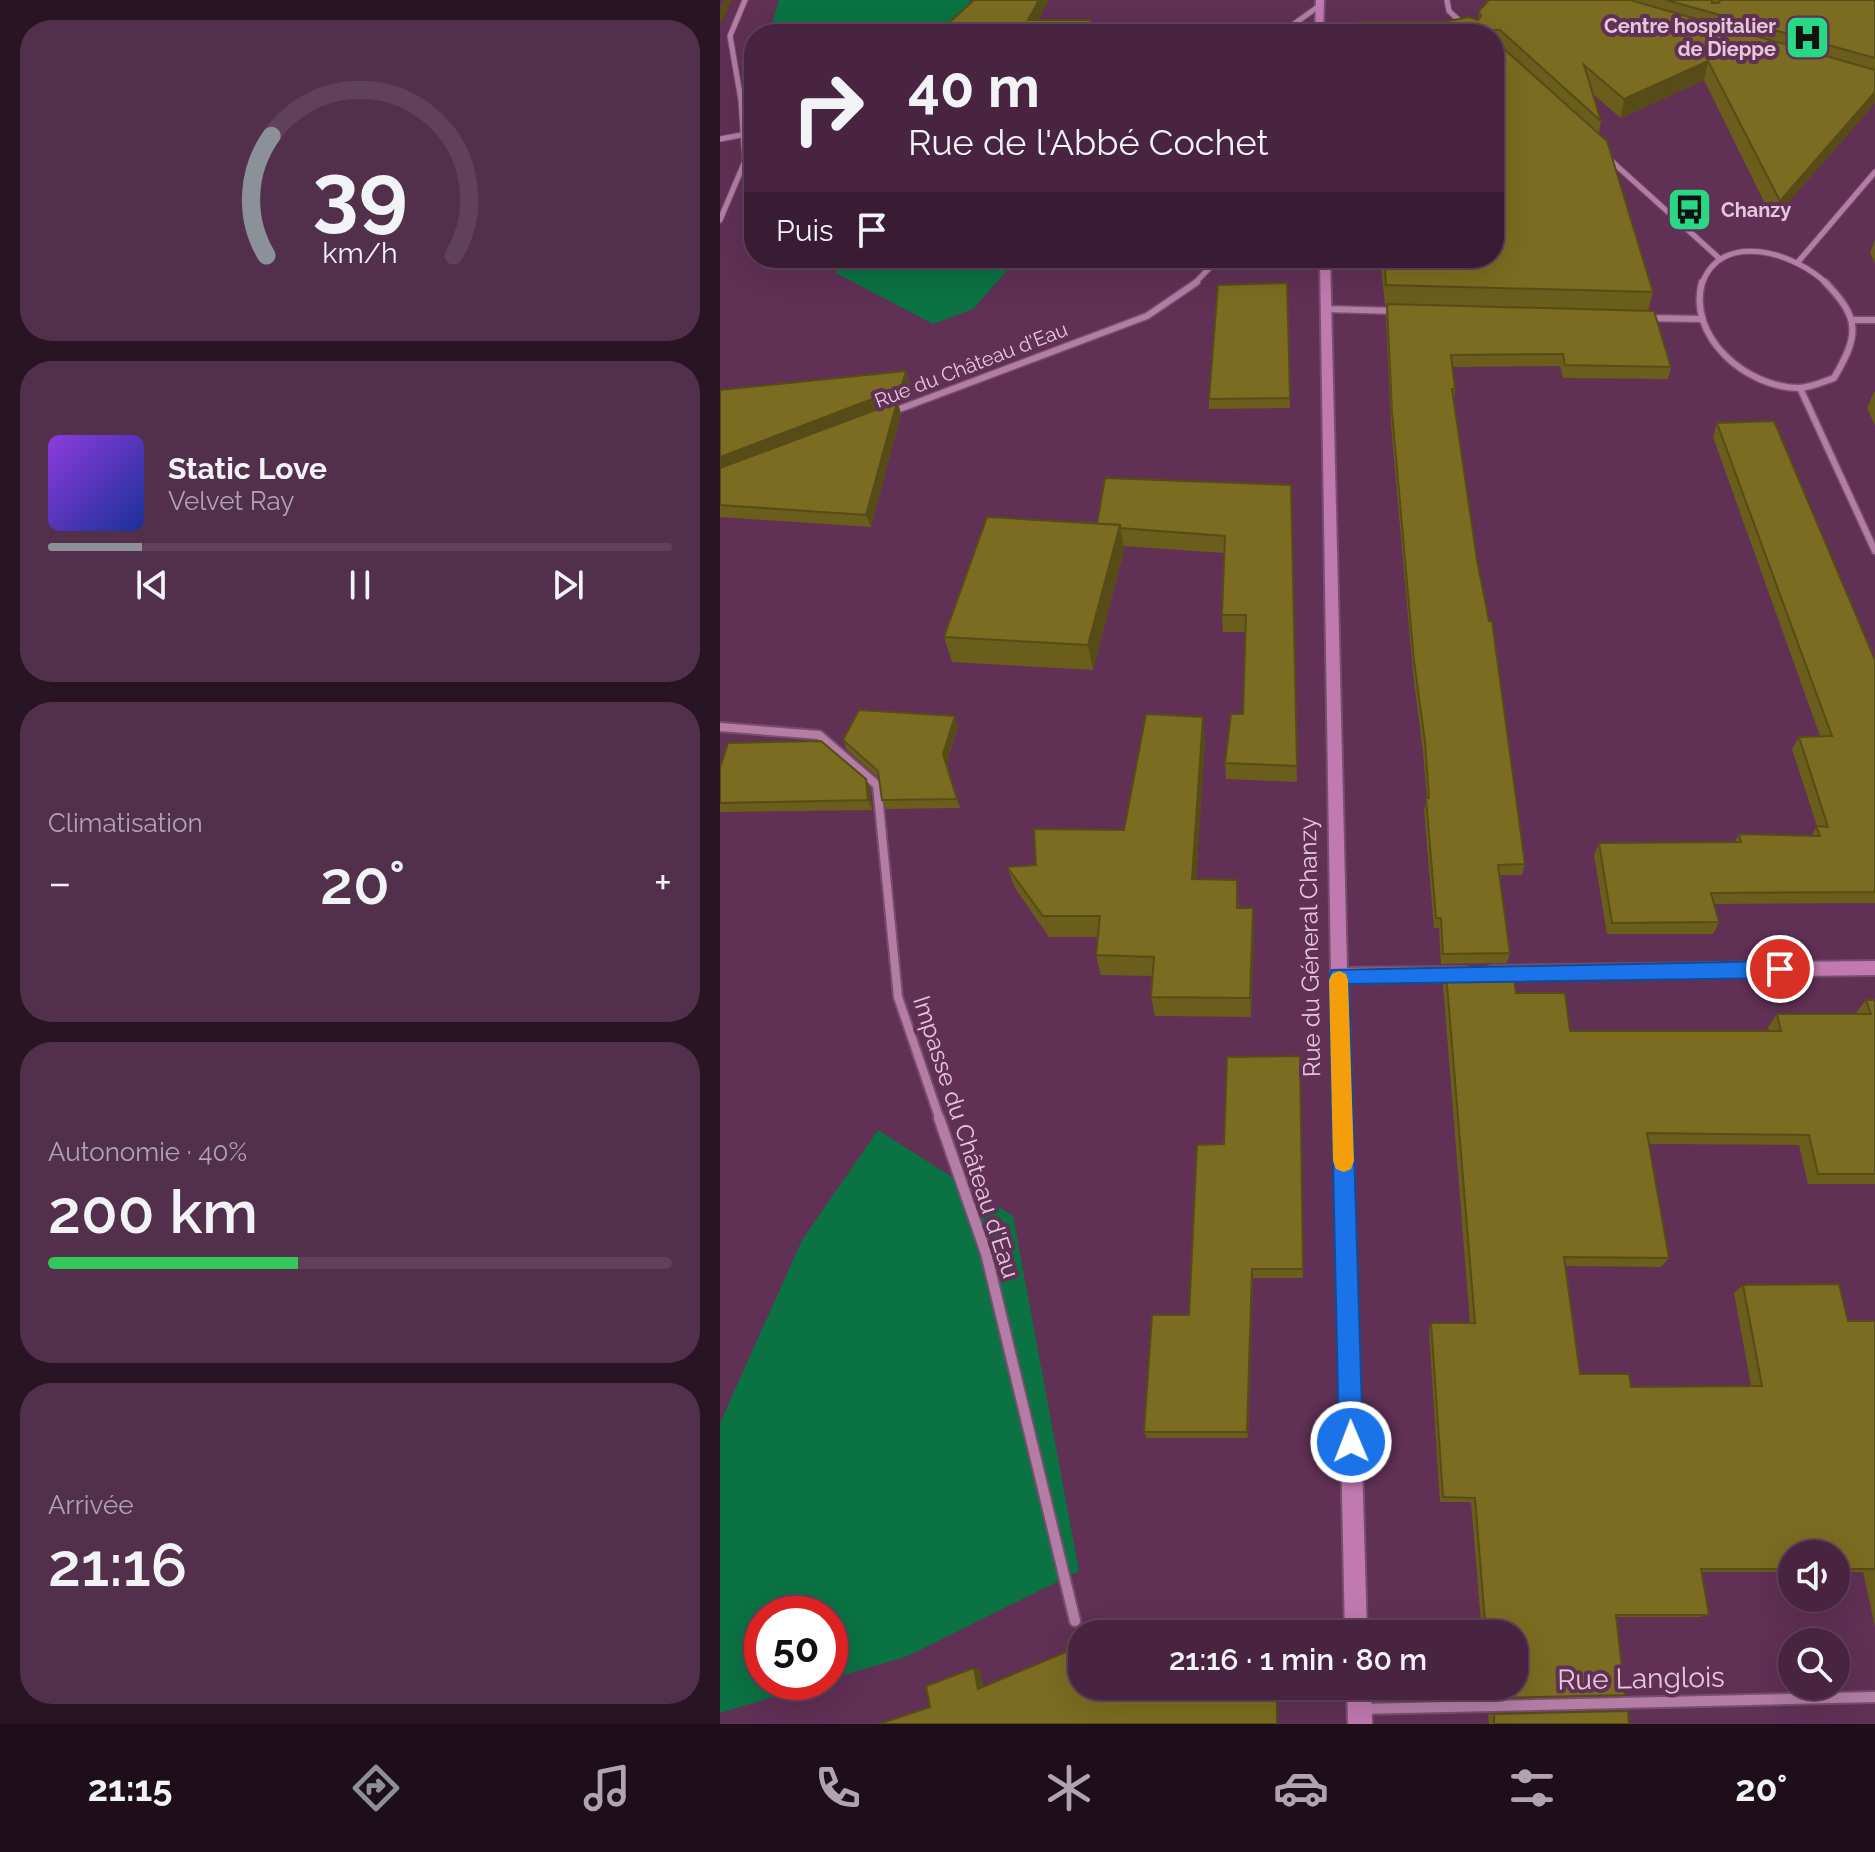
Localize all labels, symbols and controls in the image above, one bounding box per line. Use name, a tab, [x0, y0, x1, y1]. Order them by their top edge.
place label: Centre hospitalier de Dieppe	[1604, 14, 1776, 61]
hospital icon: Centre hospitalier de Dieppe	[1783, 14, 1831, 62]
text: 40 m	[908, 54, 1040, 120]
icon: right	[776, 56, 880, 160]
text: Rue de l'Abbé Cochet	[908, 121, 1269, 163]
text: 39	[312, 144, 408, 241]
bus stop icon: Chanzy	[1666, 186, 1714, 234]
place label: Chanzy	[1721, 198, 1791, 222]
icon: arrive	[850, 208, 894, 252]
text: Puis	[776, 213, 834, 248]
text: km/h	[322, 237, 398, 271]
street label: Rue du Château d'Eau	[871, 317, 1071, 413]
text: Static Love	[168, 451, 327, 486]
text: Velvet Ray	[168, 486, 294, 516]
icon: previous	[130, 563, 174, 607]
icon: pause	[338, 563, 382, 607]
icon: next	[546, 563, 590, 607]
text: Climatisation	[48, 808, 203, 838]
street label: Rue du Géneral Chanzy	[1293, 817, 1326, 1077]
text: 20°	[320, 848, 405, 918]
text: −	[48, 857, 72, 908]
text: +	[654, 857, 672, 908]
pin	[1746, 935, 1814, 1003]
icon: arrive	[1758, 947, 1802, 991]
street label: Impasse du Château d'Eau	[907, 992, 1026, 1282]
text: Autonomie · 40%	[48, 1137, 247, 1167]
text: 200 km	[48, 1177, 258, 1247]
position arrow	[1309, 1400, 1393, 1484]
text: Arrivée	[48, 1490, 133, 1520]
text: 21:16	[48, 1530, 187, 1600]
map controls	[1778, 1540, 1850, 1700]
button: sound	[1778, 1540, 1850, 1612]
speed limit sign: 50	[744, 1596, 848, 1700]
button: search	[1778, 1628, 1850, 1700]
text: 21:16 · 1 min · 80 m	[1169, 1642, 1427, 1677]
street label: Rue Langlois	[1557, 1661, 1725, 1696]
icon: directions	[348, 1760, 404, 1816]
icon: music	[579, 1760, 635, 1816]
icon: phone	[810, 1760, 866, 1816]
icon: climate	[1041, 1760, 1097, 1816]
icon: car	[1273, 1760, 1329, 1816]
icon: filters	[1504, 1760, 1560, 1816]
text: 21:15	[88, 1767, 172, 1809]
text: 20°	[1735, 1767, 1787, 1809]

